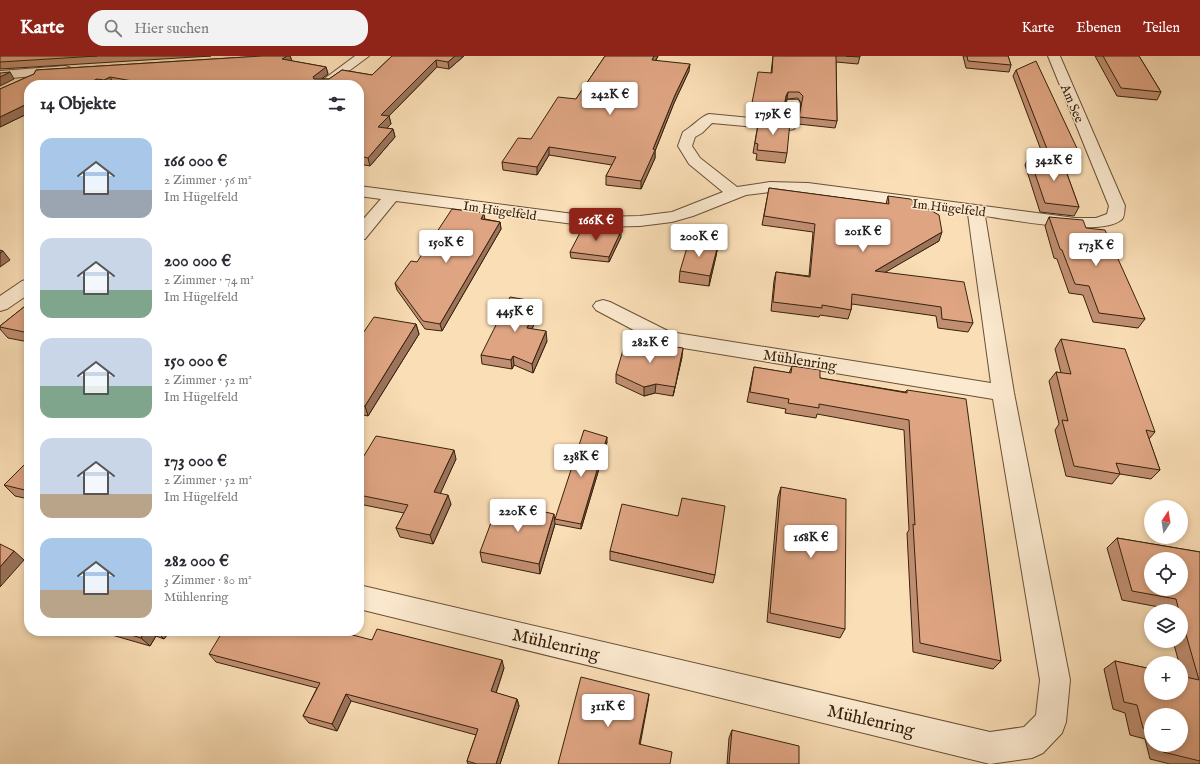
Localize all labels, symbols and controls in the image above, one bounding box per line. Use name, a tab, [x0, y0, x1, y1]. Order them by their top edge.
search box	[88, 10, 368, 46]
text: Karte	[20, 16, 64, 40]
icon: search	[102, 17, 124, 39]
text: Hier suchen	[134, 19, 209, 38]
text: Karte	[1022, 19, 1054, 37]
text: Ebenen	[1076, 19, 1121, 37]
text: Teilen	[1143, 19, 1180, 37]
street label: Am See	[1056, 81, 1087, 125]
pin: 242K €	[577, 82, 643, 116]
text: 242K €	[591, 86, 629, 103]
icon: filters	[326, 93, 348, 115]
text: 14 Objekte	[40, 94, 116, 115]
pin: 179K €	[740, 102, 806, 136]
text: 179K €	[755, 106, 791, 123]
pin: 342K €	[1021, 148, 1087, 182]
text: 166 000 €	[164, 151, 227, 172]
text: 342K €	[1035, 152, 1073, 169]
icon: home	[72, 154, 120, 202]
text: 2 Zimmer · 56 m²	[164, 172, 252, 189]
text: Im Hügelfeld	[164, 189, 238, 206]
street label: Im Hügelfeld	[911, 196, 987, 221]
street label: Im Hügelfeld	[462, 198, 538, 225]
pin: 166K €	[563, 208, 629, 242]
text: 166K €	[578, 212, 614, 229]
pin: 201K €	[830, 219, 896, 253]
text: 201K €	[844, 223, 882, 240]
pin: 200K €	[666, 224, 732, 258]
text: 200K €	[680, 228, 718, 245]
pin: 150K €	[413, 230, 479, 264]
pin: 173K €	[1063, 233, 1129, 267]
text: 150K €	[428, 234, 464, 251]
text: 173K €	[1078, 237, 1114, 254]
text: 200 000 €	[164, 251, 231, 272]
icon: home	[72, 254, 120, 302]
text: 2 Zimmer · 74 m²	[164, 272, 254, 289]
text: Im Hügelfeld	[164, 289, 238, 306]
pin: 445K €	[482, 299, 548, 333]
text: 445K €	[496, 303, 534, 320]
pin: 282K €	[617, 330, 683, 364]
text: 282K €	[631, 334, 669, 351]
street label: Mühlenring	[762, 345, 839, 376]
text: 150 000 €	[164, 351, 227, 372]
icon: home	[72, 354, 120, 402]
text: 2 Zimmer · 52 m²	[164, 372, 252, 389]
text: Im Hügelfeld	[164, 389, 238, 406]
pin: 238K €	[548, 444, 614, 478]
text: 238K €	[563, 448, 599, 465]
text: 173 000 €	[164, 451, 227, 472]
icon: home	[72, 454, 120, 502]
text: 2 Zimmer · 52 m²	[164, 472, 252, 489]
text: Im Hügelfeld	[164, 489, 238, 506]
pin: 220K €	[485, 499, 551, 533]
north arrow	[1144, 500, 1188, 544]
map controls	[1144, 500, 1188, 752]
text: 220K €	[499, 503, 537, 520]
pin: 168K €	[778, 525, 844, 559]
text: 168K €	[793, 529, 829, 546]
text: 282 000 €	[164, 551, 229, 572]
button: locate	[1144, 552, 1188, 596]
icon: home	[72, 554, 120, 602]
text: 3 Zimmer · 80 m²	[164, 572, 252, 589]
text: Mühlenring	[164, 589, 228, 606]
button: layers	[1144, 604, 1188, 648]
street label: Mühlenring	[510, 624, 602, 667]
button: +	[1144, 656, 1188, 700]
pin: 311K €	[575, 694, 641, 728]
text: 311K €	[591, 698, 625, 715]
street label: Mühlenring	[825, 700, 917, 743]
button: −	[1144, 708, 1188, 752]

